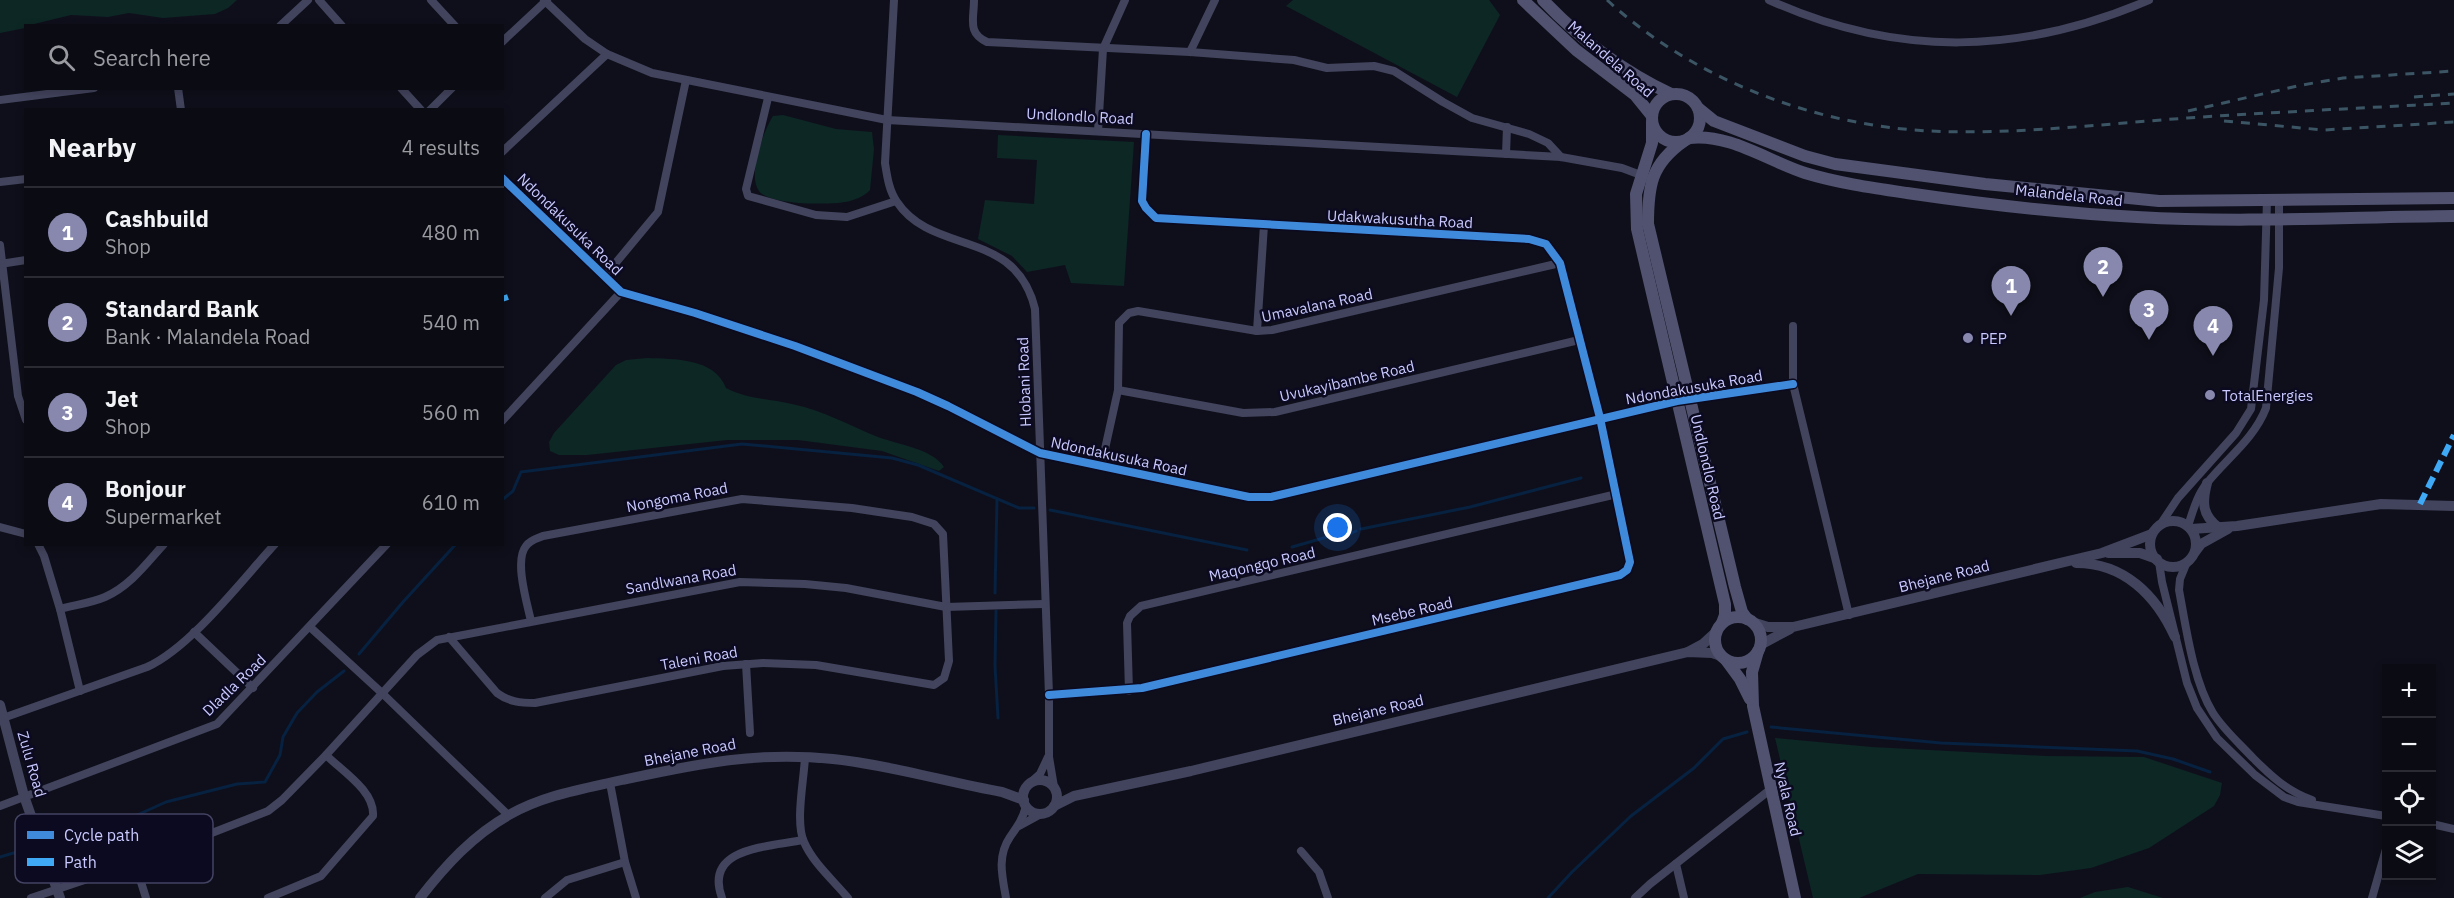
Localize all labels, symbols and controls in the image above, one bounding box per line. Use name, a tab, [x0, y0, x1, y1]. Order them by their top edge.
street label: Malandela Road	[1564, 16, 1658, 102]
search box	[24, 24, 504, 90]
icon: search	[45, 41, 78, 74]
text: Search here	[93, 43, 211, 72]
street label: Undlondlo Road	[1026, 104, 1134, 128]
text: Nearby	[48, 130, 136, 164]
text: 4 results	[402, 134, 480, 161]
street label: Ndondakusuka Road	[513, 169, 627, 279]
street label: Malandela Road	[2014, 180, 2124, 210]
text: Cashbuild	[105, 204, 209, 233]
street label: Udakwakusutha Road	[1327, 206, 1473, 232]
text: 1	[62, 219, 74, 246]
text: 480 m	[422, 219, 480, 246]
text: Shop	[105, 233, 151, 260]
pin: 2	[2084, 248, 2122, 297]
pin: 1	[1992, 266, 2030, 316]
street label: Umavalana Road	[1260, 284, 1374, 326]
pin: 3	[2130, 290, 2168, 340]
text: Standard Bank	[105, 294, 259, 323]
pin: 4	[2194, 306, 2232, 356]
text: 2	[62, 309, 74, 336]
text: 540 m	[422, 309, 480, 336]
text: Bank · Malandela Road	[105, 323, 310, 350]
place label: PEP	[1980, 329, 2007, 348]
marker: PEP	[1961, 331, 1975, 345]
street label: Hlobani Road	[1013, 337, 1035, 427]
street label: Uvukayibambe Road	[1278, 356, 1416, 406]
street label: Ndondakusuka Road	[1624, 366, 1764, 408]
text: Jet	[105, 384, 138, 413]
place label: TotalEnergies	[2222, 386, 2313, 405]
marker: TotalEnergies	[2203, 388, 2217, 402]
text: 3	[62, 399, 74, 426]
text: 560 m	[422, 399, 480, 426]
street label: Undlondlo Road	[1687, 412, 1729, 522]
text: Shop	[105, 413, 151, 440]
street label: Ndondakusuka Road	[1049, 432, 1189, 480]
text: Bonjour	[105, 474, 186, 503]
street label: Nongoma Road	[625, 478, 729, 516]
text: 4	[62, 489, 74, 516]
text: 610 m	[422, 489, 480, 516]
text: Supermarket	[105, 503, 222, 530]
your location	[1323, 513, 1352, 542]
street label: Maqongqo Road	[1207, 543, 1317, 585]
street label: Bhejane Road	[1897, 556, 1991, 596]
street label: Sandlwana Road	[624, 560, 738, 598]
street label: Msebe Road	[1370, 592, 1454, 630]
street label: Taleni Road	[659, 642, 739, 674]
street label: Dladla Road	[198, 650, 270, 720]
map controls	[2382, 664, 2436, 880]
button: +	[2382, 664, 2436, 718]
street label: Bhejane Road	[1331, 690, 1425, 730]
button: −	[2382, 718, 2436, 772]
street label: Zulu Road	[14, 729, 50, 799]
street label: Bhejane Road	[642, 734, 738, 770]
street label: Nyala Road	[1770, 760, 1806, 838]
button: locate	[2382, 772, 2436, 826]
legend	[15, 814, 213, 883]
text: Cycle path	[64, 825, 139, 845]
button: layers	[2382, 826, 2436, 880]
text: Path	[64, 852, 97, 872]

